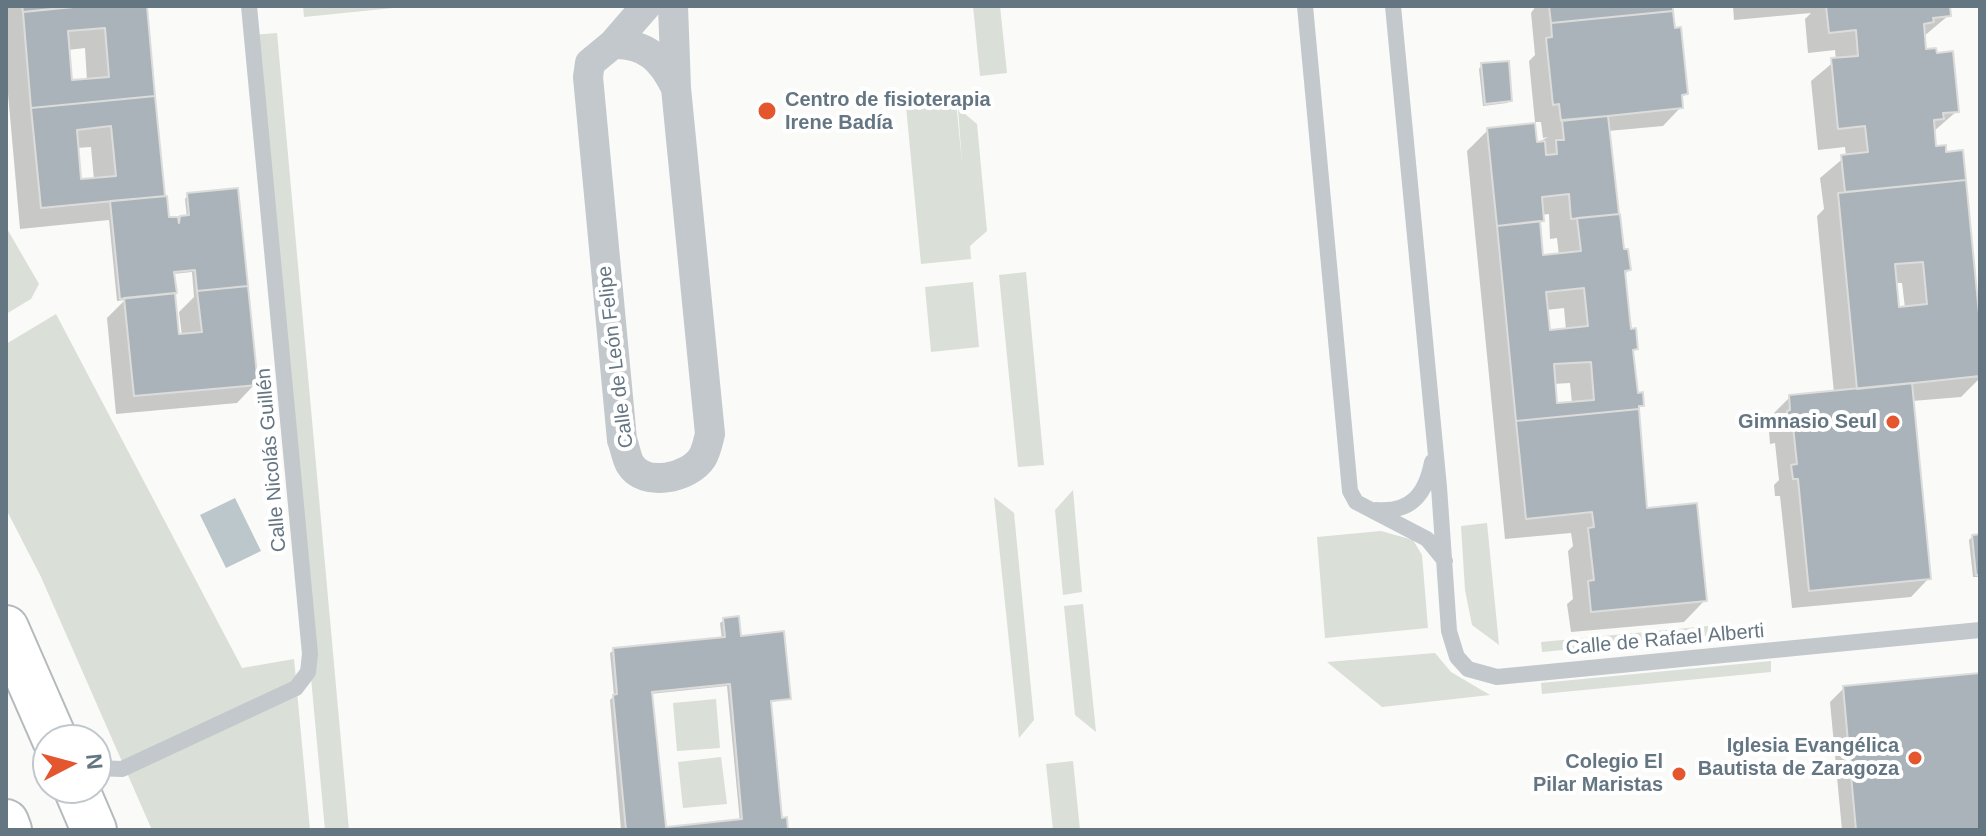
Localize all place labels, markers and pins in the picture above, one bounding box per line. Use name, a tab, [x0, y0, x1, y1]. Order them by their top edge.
place label: Centro de fisioterapia Irene Badía	[785, 88, 991, 135]
marker: Centro de fisioterapia Irene Badía	[756, 100, 778, 122]
place label: Gimnasio Seul	[1738, 410, 1877, 434]
marker: Gimnasio Seul	[1884, 413, 1902, 431]
place label: Iglesia Evangélica Bautista de Zaragoza	[1698, 734, 1899, 781]
marker: Iglesia Evangélica Bautista de Zaragoza	[1906, 749, 1924, 767]
place label: Colegio El Pilar Maristas	[1533, 750, 1663, 797]
marker: Colegio El Pilar Maristas	[1670, 765, 1688, 783]

